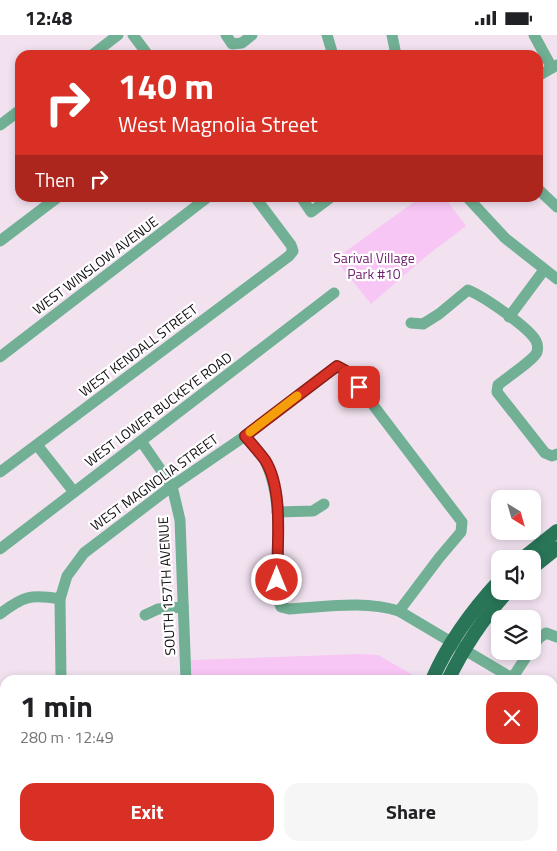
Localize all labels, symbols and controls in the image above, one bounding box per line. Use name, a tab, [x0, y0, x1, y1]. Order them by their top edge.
text: 12:48	[25, 3, 72, 32]
text: 140 m	[118, 59, 214, 113]
icon: right	[35, 70, 100, 135]
text: West Magnolia Street	[118, 107, 318, 141]
text: Then	[35, 165, 75, 194]
icon: right	[85, 165, 113, 193]
street label: WEST WINSLOW AVENUE	[28, 211, 162, 319]
park label: Sarival Village Park #10	[333, 247, 415, 284]
street label: WEST KENDALL STREET	[74, 298, 202, 402]
street label: WEST LOWER BUCKEYE ROAD	[80, 346, 236, 472]
pin	[338, 366, 380, 408]
icon: arrive	[345, 373, 373, 401]
street label: WEST MAGNOLIA STREET	[86, 428, 223, 536]
north arrow	[491, 490, 541, 540]
map controls	[491, 490, 541, 660]
street label: SOUTH 157TH AVENUE	[152, 516, 180, 656]
button: sound	[491, 550, 541, 600]
position arrow	[250, 553, 302, 605]
button: layers	[491, 610, 541, 660]
text: 1 min	[20, 683, 93, 729]
button: close	[486, 692, 538, 744]
text: 280 m · 12:49	[20, 725, 114, 749]
button: Exit	[20, 783, 274, 841]
button: Share	[284, 783, 538, 841]

